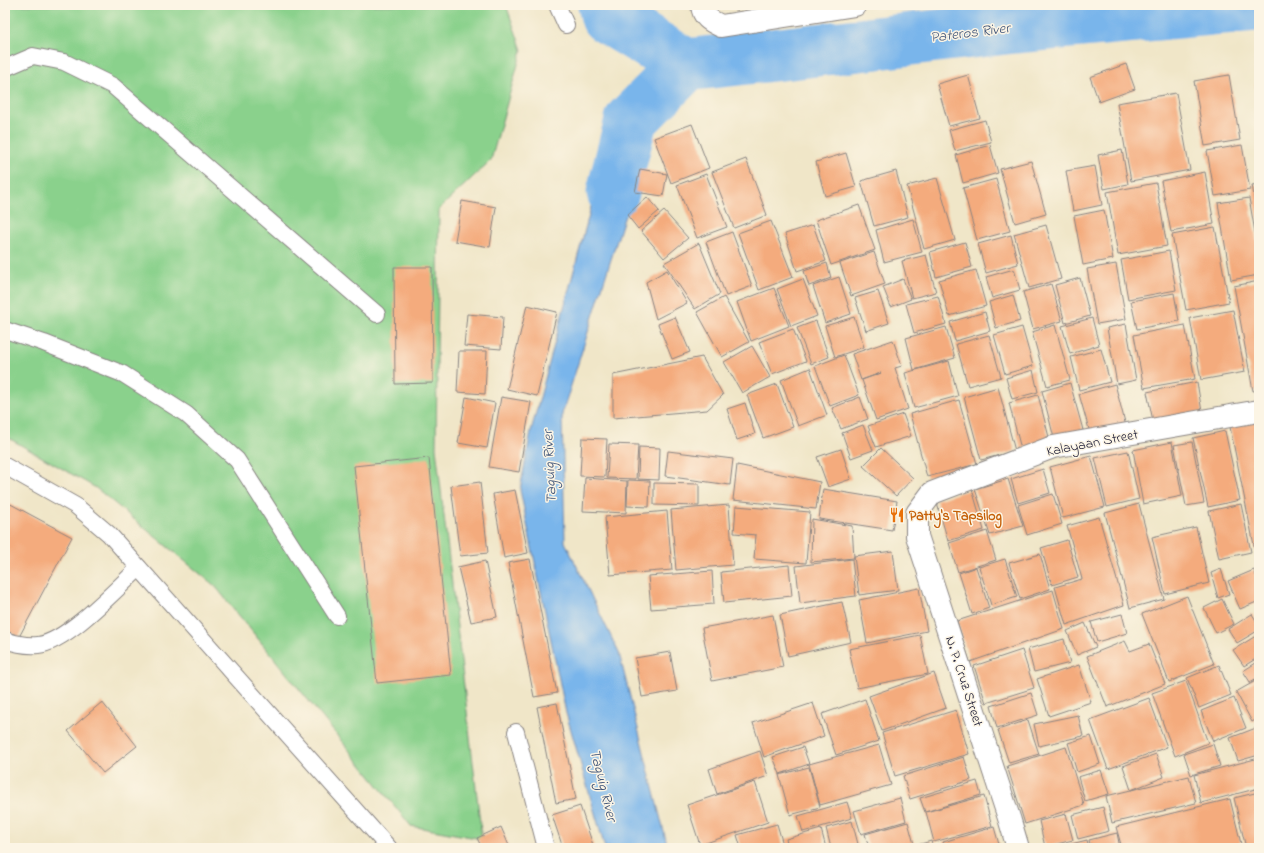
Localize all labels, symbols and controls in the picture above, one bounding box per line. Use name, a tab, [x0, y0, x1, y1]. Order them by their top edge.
water label: Pateros River	[929, 17, 1014, 49]
street label: Kalayaan Street	[1045, 424, 1140, 464]
water label: Taguig River	[537, 427, 564, 504]
restaurant icon: Patty's Tapsilog	[888, 506, 906, 524]
place label: Patty's Tapsilog	[909, 506, 1003, 529]
street label: N. P. Cruz Street	[939, 633, 988, 730]
water label: Taguig River	[582, 747, 623, 826]

